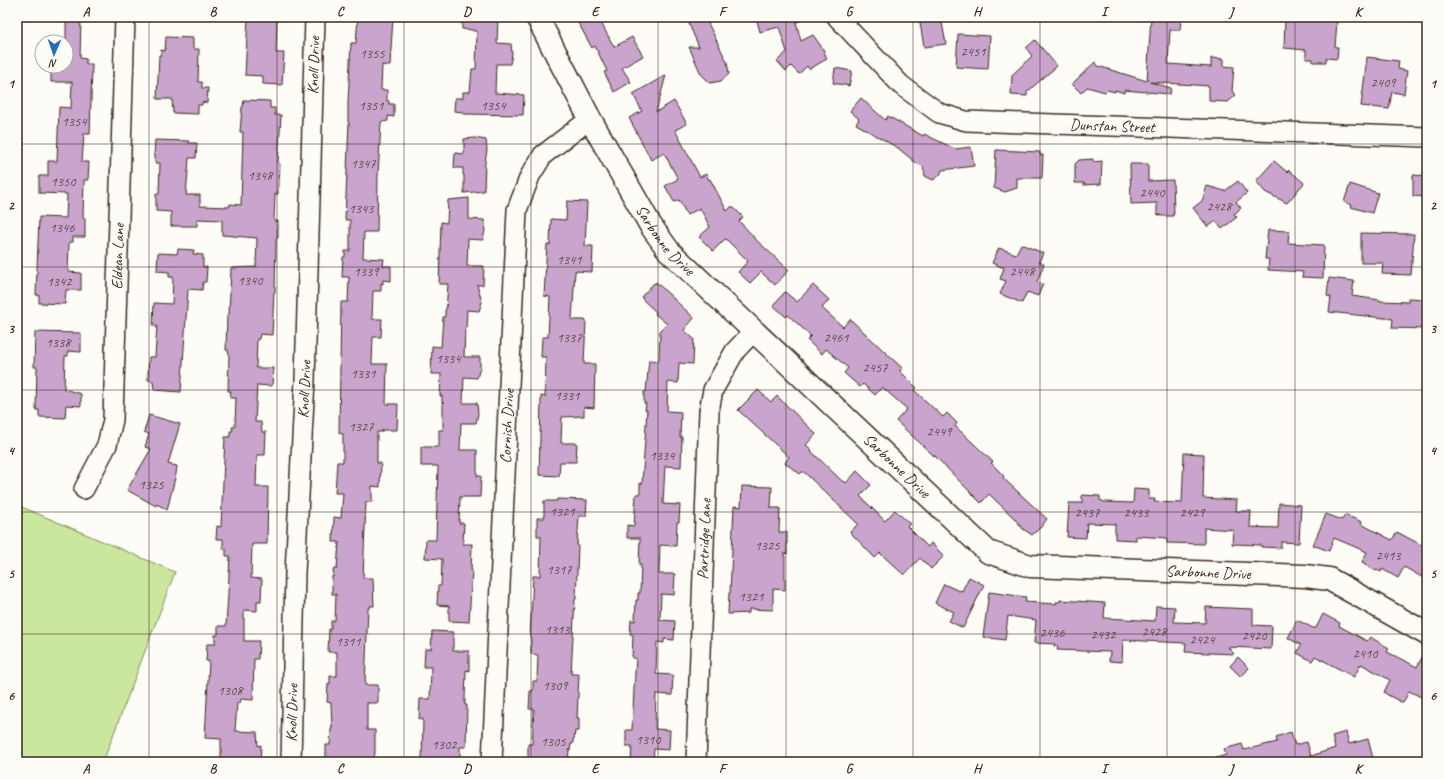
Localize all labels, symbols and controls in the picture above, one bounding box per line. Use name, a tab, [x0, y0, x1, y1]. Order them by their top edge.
text: A	[83, 4, 91, 20]
text: B	[210, 4, 218, 20]
text: C	[337, 4, 345, 20]
text: D	[463, 4, 472, 20]
text: E	[592, 4, 601, 20]
text: F	[719, 4, 728, 20]
text: G	[846, 4, 854, 20]
text: H	[973, 4, 983, 20]
text: I	[1101, 4, 1110, 20]
text: J	[1228, 4, 1235, 20]
text: K	[1355, 4, 1365, 20]
north arrow	[34, 34, 74, 74]
street label: Knoll Drive	[303, 34, 325, 95]
house number: 2451	[960, 43, 986, 60]
house number: 1355	[359, 45, 385, 62]
text: N	[48, 57, 57, 71]
house number: 2409	[1370, 74, 1397, 91]
text: 1	[8, 76, 16, 92]
text: 1	[1430, 76, 1438, 92]
house number: 1351	[358, 97, 384, 114]
house number: 1354	[480, 97, 507, 114]
house number: 1354	[61, 113, 88, 130]
street label: Dunstan Street	[1069, 115, 1157, 138]
house number: 1347	[350, 155, 376, 172]
house number: 1348	[247, 167, 274, 184]
house number: 1350	[50, 173, 77, 190]
house number: 2440	[1139, 184, 1166, 201]
text: 2	[8, 198, 15, 214]
house number: 2428	[1206, 198, 1233, 215]
text: 2	[1430, 198, 1437, 214]
house number: 1343	[348, 200, 375, 217]
street label: Sarbonne Drive	[631, 201, 700, 281]
house number: 1346	[49, 219, 75, 236]
street label: Eldean Lane	[107, 221, 129, 290]
house number: 1341	[556, 251, 582, 268]
house number: 1339	[353, 263, 380, 280]
house number: 2448	[1009, 263, 1036, 280]
house number: 1340	[237, 272, 264, 289]
house number: 1342	[46, 273, 73, 290]
text: 3	[8, 321, 15, 337]
text: 3	[1430, 321, 1437, 337]
house number: 1337	[556, 329, 582, 346]
house number: 2461	[823, 329, 849, 346]
house number: 1338	[45, 334, 72, 351]
house number: 1334	[435, 350, 462, 367]
street label: Knoll Drive	[293, 358, 316, 419]
house number: 2457	[862, 359, 888, 376]
house number: 1331	[350, 365, 376, 382]
street label: Cornish Drive	[496, 387, 519, 464]
house number: 1331	[554, 387, 580, 404]
house number: 1327	[348, 418, 374, 435]
house number: 2449	[926, 423, 953, 440]
street label: Sarbonne Drive	[859, 429, 936, 504]
text: 4	[8, 443, 16, 459]
text: 4	[1430, 443, 1438, 459]
house number: 1334	[649, 447, 676, 464]
house number: 1325	[138, 476, 164, 493]
street label: Partridge Lane	[693, 497, 716, 580]
house number: 1321	[549, 503, 575, 520]
house number: 2437	[1074, 504, 1100, 521]
house number: 2433	[1123, 504, 1150, 521]
house number: 2429	[1179, 504, 1206, 521]
house number: 1325	[754, 537, 780, 554]
house number: 2413	[1375, 547, 1402, 564]
house number: 1317	[546, 561, 572, 578]
street label: Sarbonne Drive	[1165, 561, 1253, 584]
text: 5	[8, 566, 15, 582]
text: 5	[1430, 566, 1437, 582]
house number: 1321	[738, 588, 764, 605]
house number: 1313	[544, 621, 571, 638]
house number: 2428	[1141, 623, 1168, 640]
house number: 2436	[1039, 624, 1065, 641]
house number: 2432	[1090, 626, 1117, 643]
house number: 2420	[1241, 627, 1268, 644]
house number: 2424	[1189, 631, 1216, 648]
house number: 1311	[335, 633, 361, 650]
house number: 2410	[1352, 645, 1379, 662]
house number: 1309	[542, 677, 569, 694]
house number: 1308	[217, 682, 244, 699]
street label: Knoll Drive	[281, 682, 303, 742]
text: 6	[8, 688, 15, 704]
text: 6	[1430, 688, 1437, 704]
house number: 1310	[635, 731, 662, 748]
house number: 1305	[540, 733, 566, 750]
house number: 1302	[431, 736, 458, 753]
text: A	[83, 761, 91, 777]
text: B	[210, 761, 218, 777]
text: C	[337, 761, 345, 777]
text: D	[463, 761, 472, 777]
text: E	[592, 761, 601, 777]
text: F	[719, 761, 728, 777]
text: G	[846, 761, 854, 777]
text: H	[973, 761, 983, 777]
text: I	[1101, 761, 1110, 777]
text: J	[1228, 761, 1235, 777]
text: K	[1355, 761, 1365, 777]

